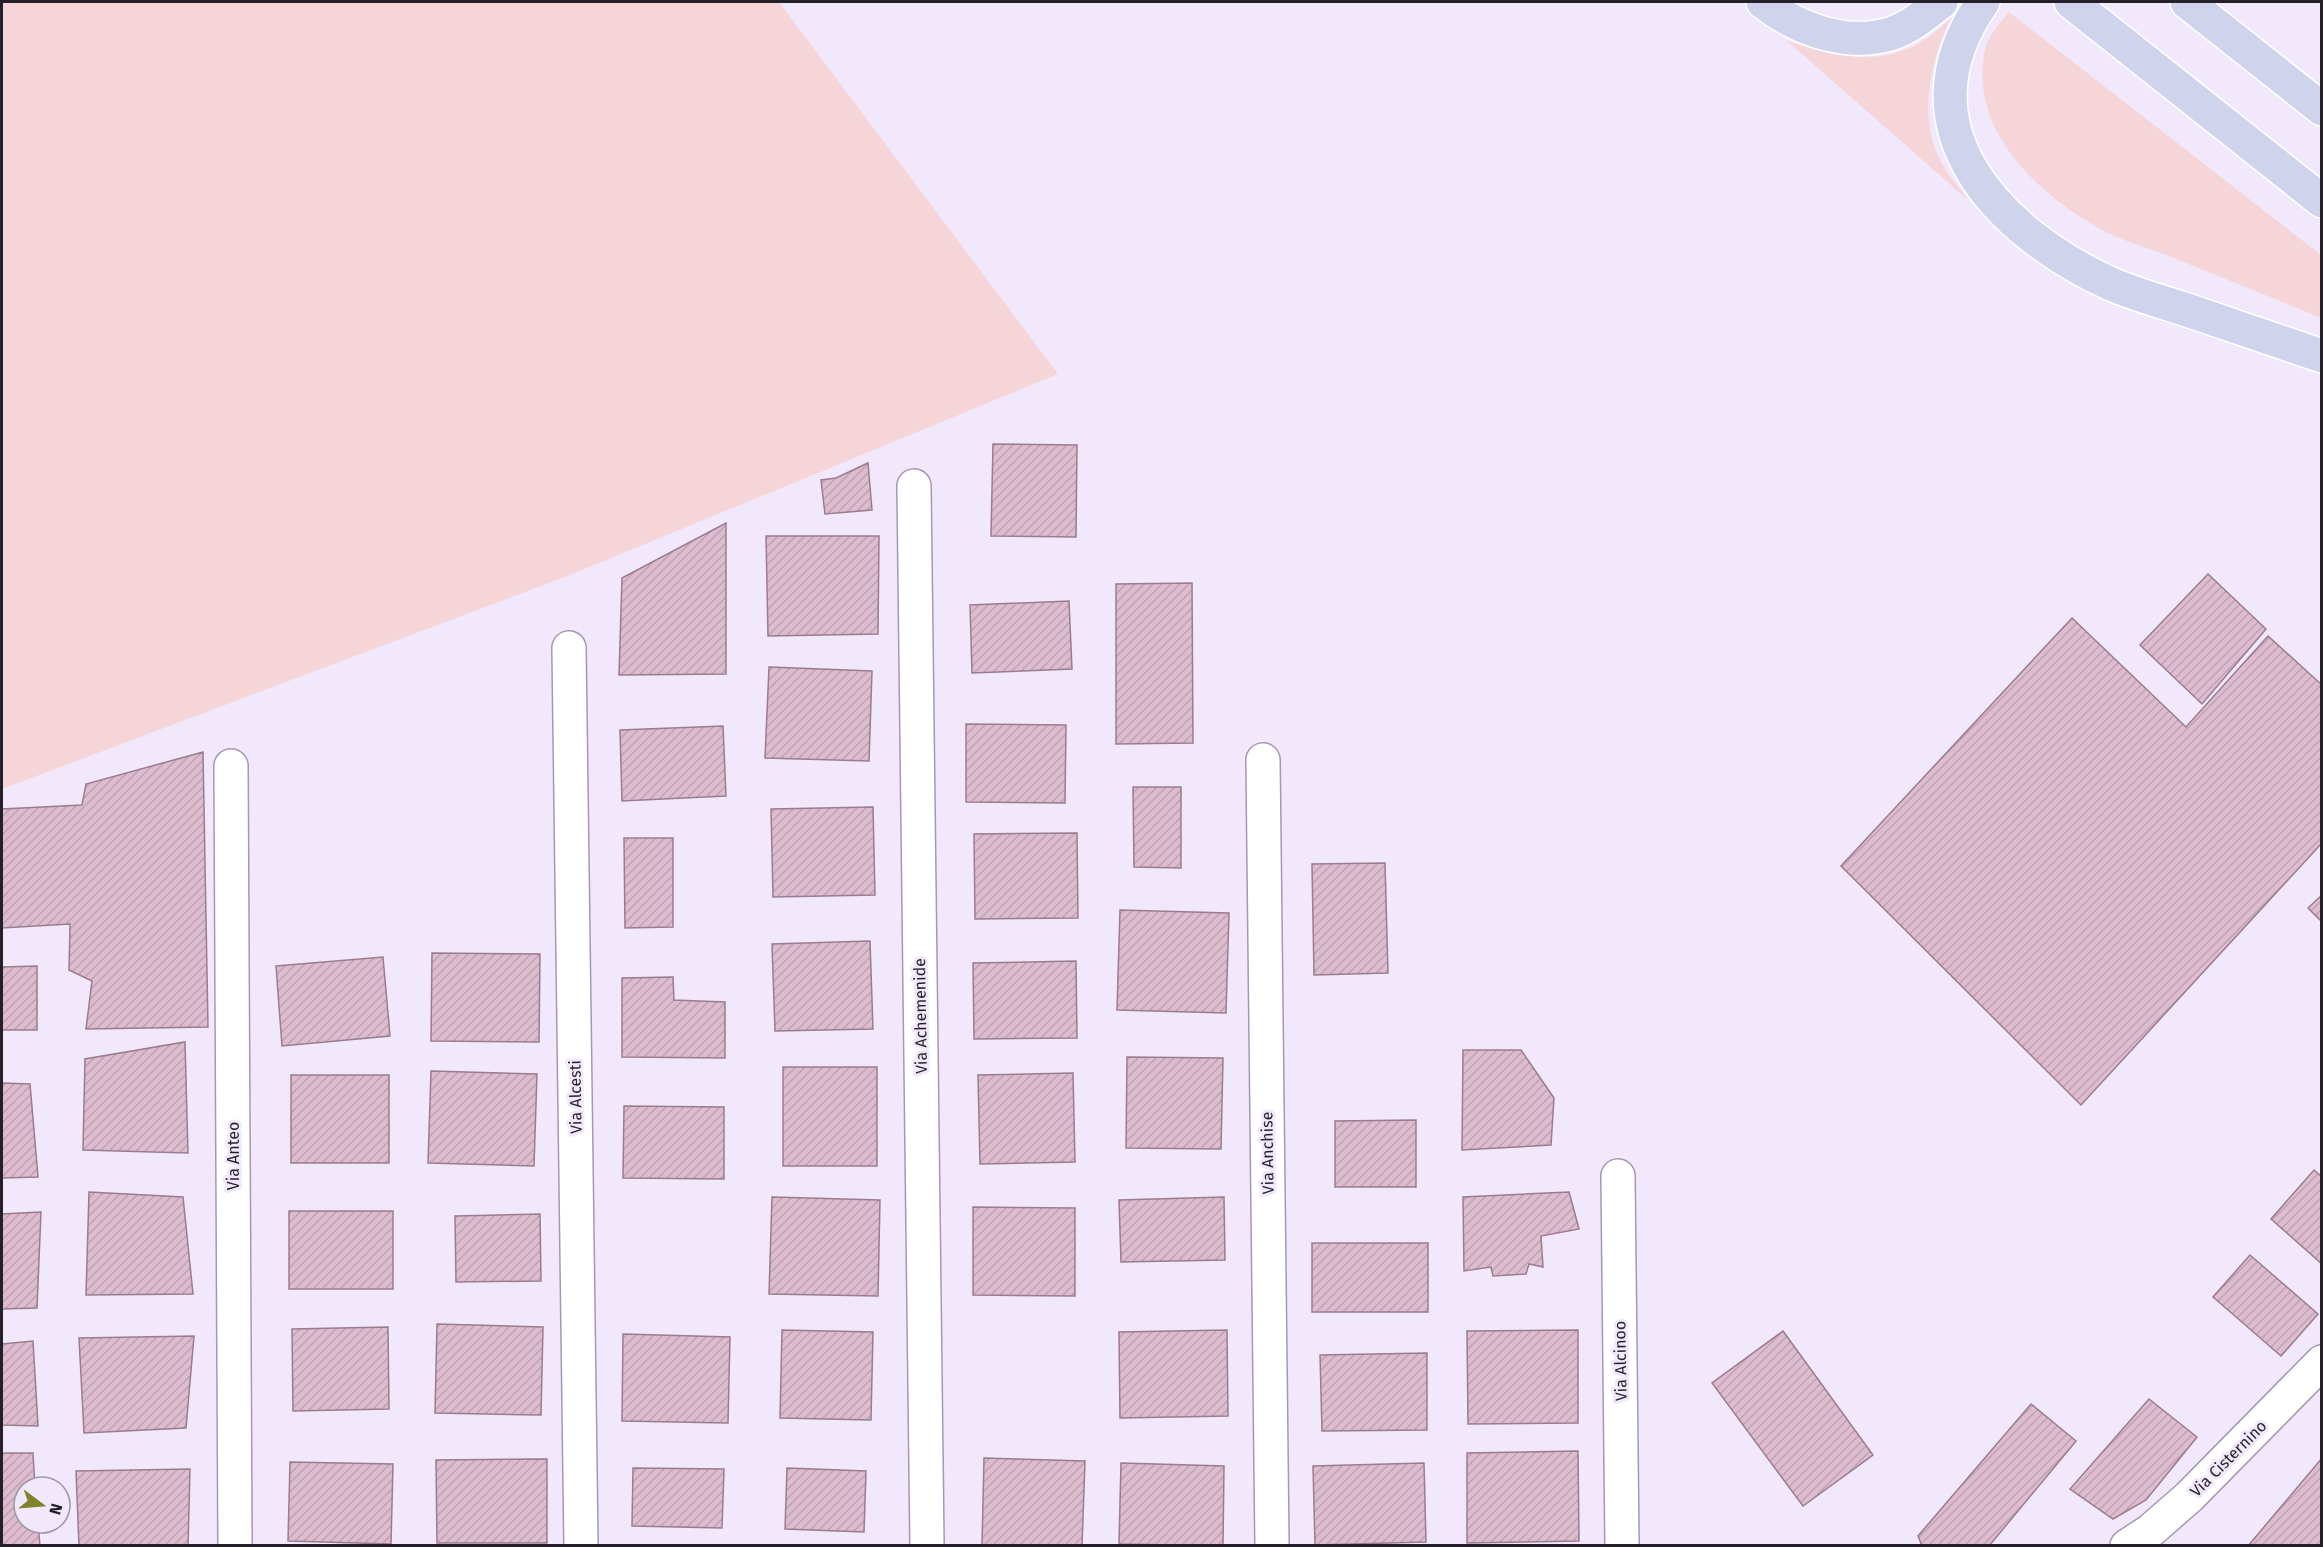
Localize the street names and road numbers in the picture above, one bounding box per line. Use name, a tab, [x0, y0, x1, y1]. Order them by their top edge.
street label: Via Achemenide	[910, 958, 931, 1074]
street label: Via Alcesti	[565, 1060, 586, 1134]
street label: Via Anchise	[1257, 1112, 1278, 1194]
street label: Via Anteo	[224, 1122, 243, 1190]
street label: Via Alcinoo	[1610, 1321, 1631, 1401]
street label: Via Cisternino	[2186, 1416, 2271, 1501]

